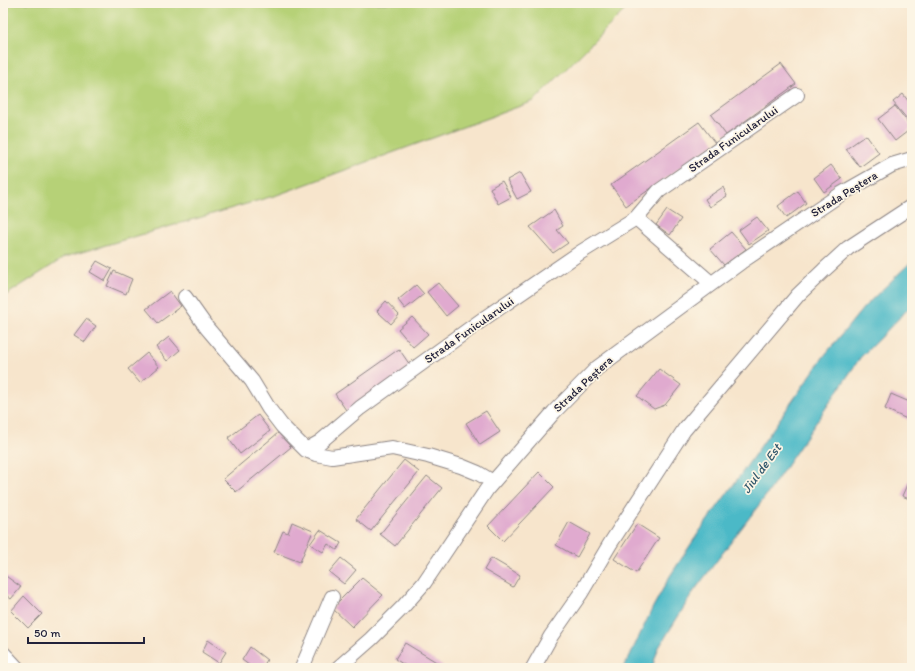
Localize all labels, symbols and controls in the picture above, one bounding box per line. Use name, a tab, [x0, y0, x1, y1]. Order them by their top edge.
street label: Strada Funicularului	[686, 103, 780, 175]
street label: Strada Peștera	[808, 168, 880, 220]
street label: Strada Funicularului	[422, 294, 516, 366]
street label: Strada Peștera	[551, 353, 616, 415]
water label: Jiul de Est	[738, 440, 785, 496]
scale bar	[28, 619, 144, 645]
text: 50 m	[34, 626, 60, 640]

